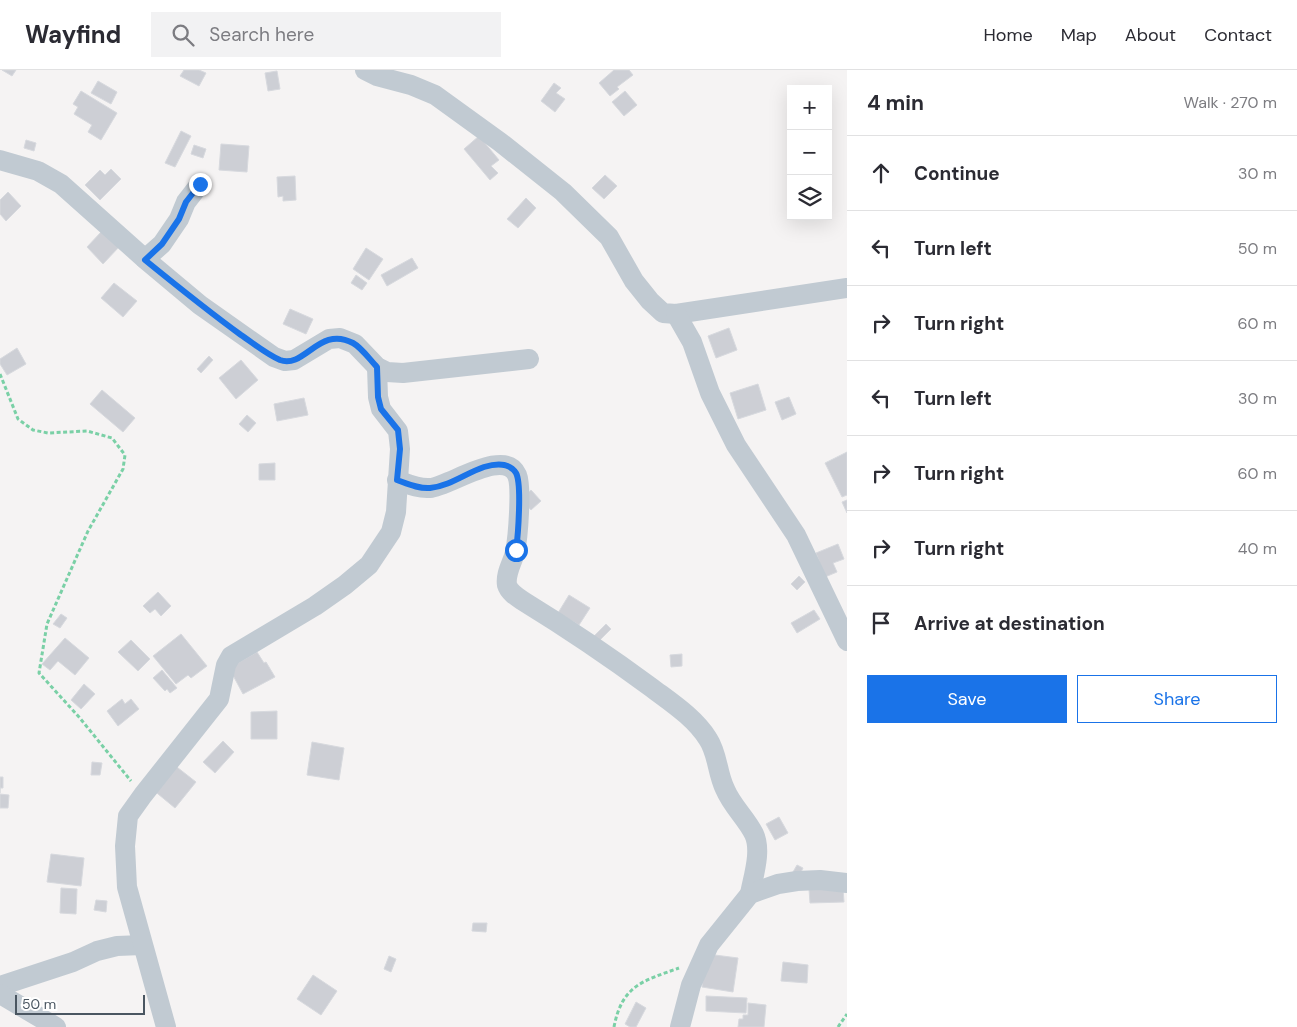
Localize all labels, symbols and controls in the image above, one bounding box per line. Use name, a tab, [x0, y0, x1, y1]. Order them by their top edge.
search box	[151, 12, 501, 57]
text: Wayfind	[25, 19, 121, 50]
icon: search	[169, 21, 197, 49]
text: Search here	[209, 22, 314, 47]
text: Home	[983, 23, 1033, 47]
text: Map	[1061, 23, 1097, 47]
text: About	[1125, 23, 1176, 47]
text: Contact	[1204, 23, 1272, 47]
map controls	[787, 85, 832, 220]
button: +	[787, 85, 832, 130]
text: 4 min	[867, 89, 924, 117]
text: Walk · 270 m	[1184, 92, 1277, 113]
button: −	[787, 130, 832, 175]
icon: ahead	[867, 159, 895, 187]
text: Continue	[914, 161, 1000, 186]
text: 30 m	[1238, 163, 1277, 184]
route end	[189, 173, 212, 196]
button: layers	[787, 175, 832, 220]
icon: left	[867, 234, 895, 262]
text: Turn left	[914, 236, 992, 261]
text: 50 m	[1238, 238, 1277, 259]
icon: right	[867, 309, 895, 337]
text: Turn right	[914, 311, 1004, 336]
text: 60 m	[1237, 313, 1277, 334]
icon: left	[867, 384, 895, 412]
text: Turn left	[914, 386, 992, 411]
text: 30 m	[1238, 388, 1277, 409]
icon: right	[867, 459, 895, 487]
text: Turn right	[914, 461, 1004, 486]
text: 60 m	[1237, 463, 1277, 484]
icon: right	[867, 534, 895, 562]
text: Turn right	[914, 536, 1004, 561]
text: 40 m	[1238, 538, 1277, 559]
route start	[505, 539, 528, 562]
icon: arrive	[867, 609, 895, 637]
text: Arrive at destination	[914, 611, 1105, 636]
button: Save	[867, 675, 1067, 723]
button: Share	[1077, 675, 1277, 723]
scale bar	[15, 992, 145, 1015]
text: 50 m	[22, 995, 56, 1013]

